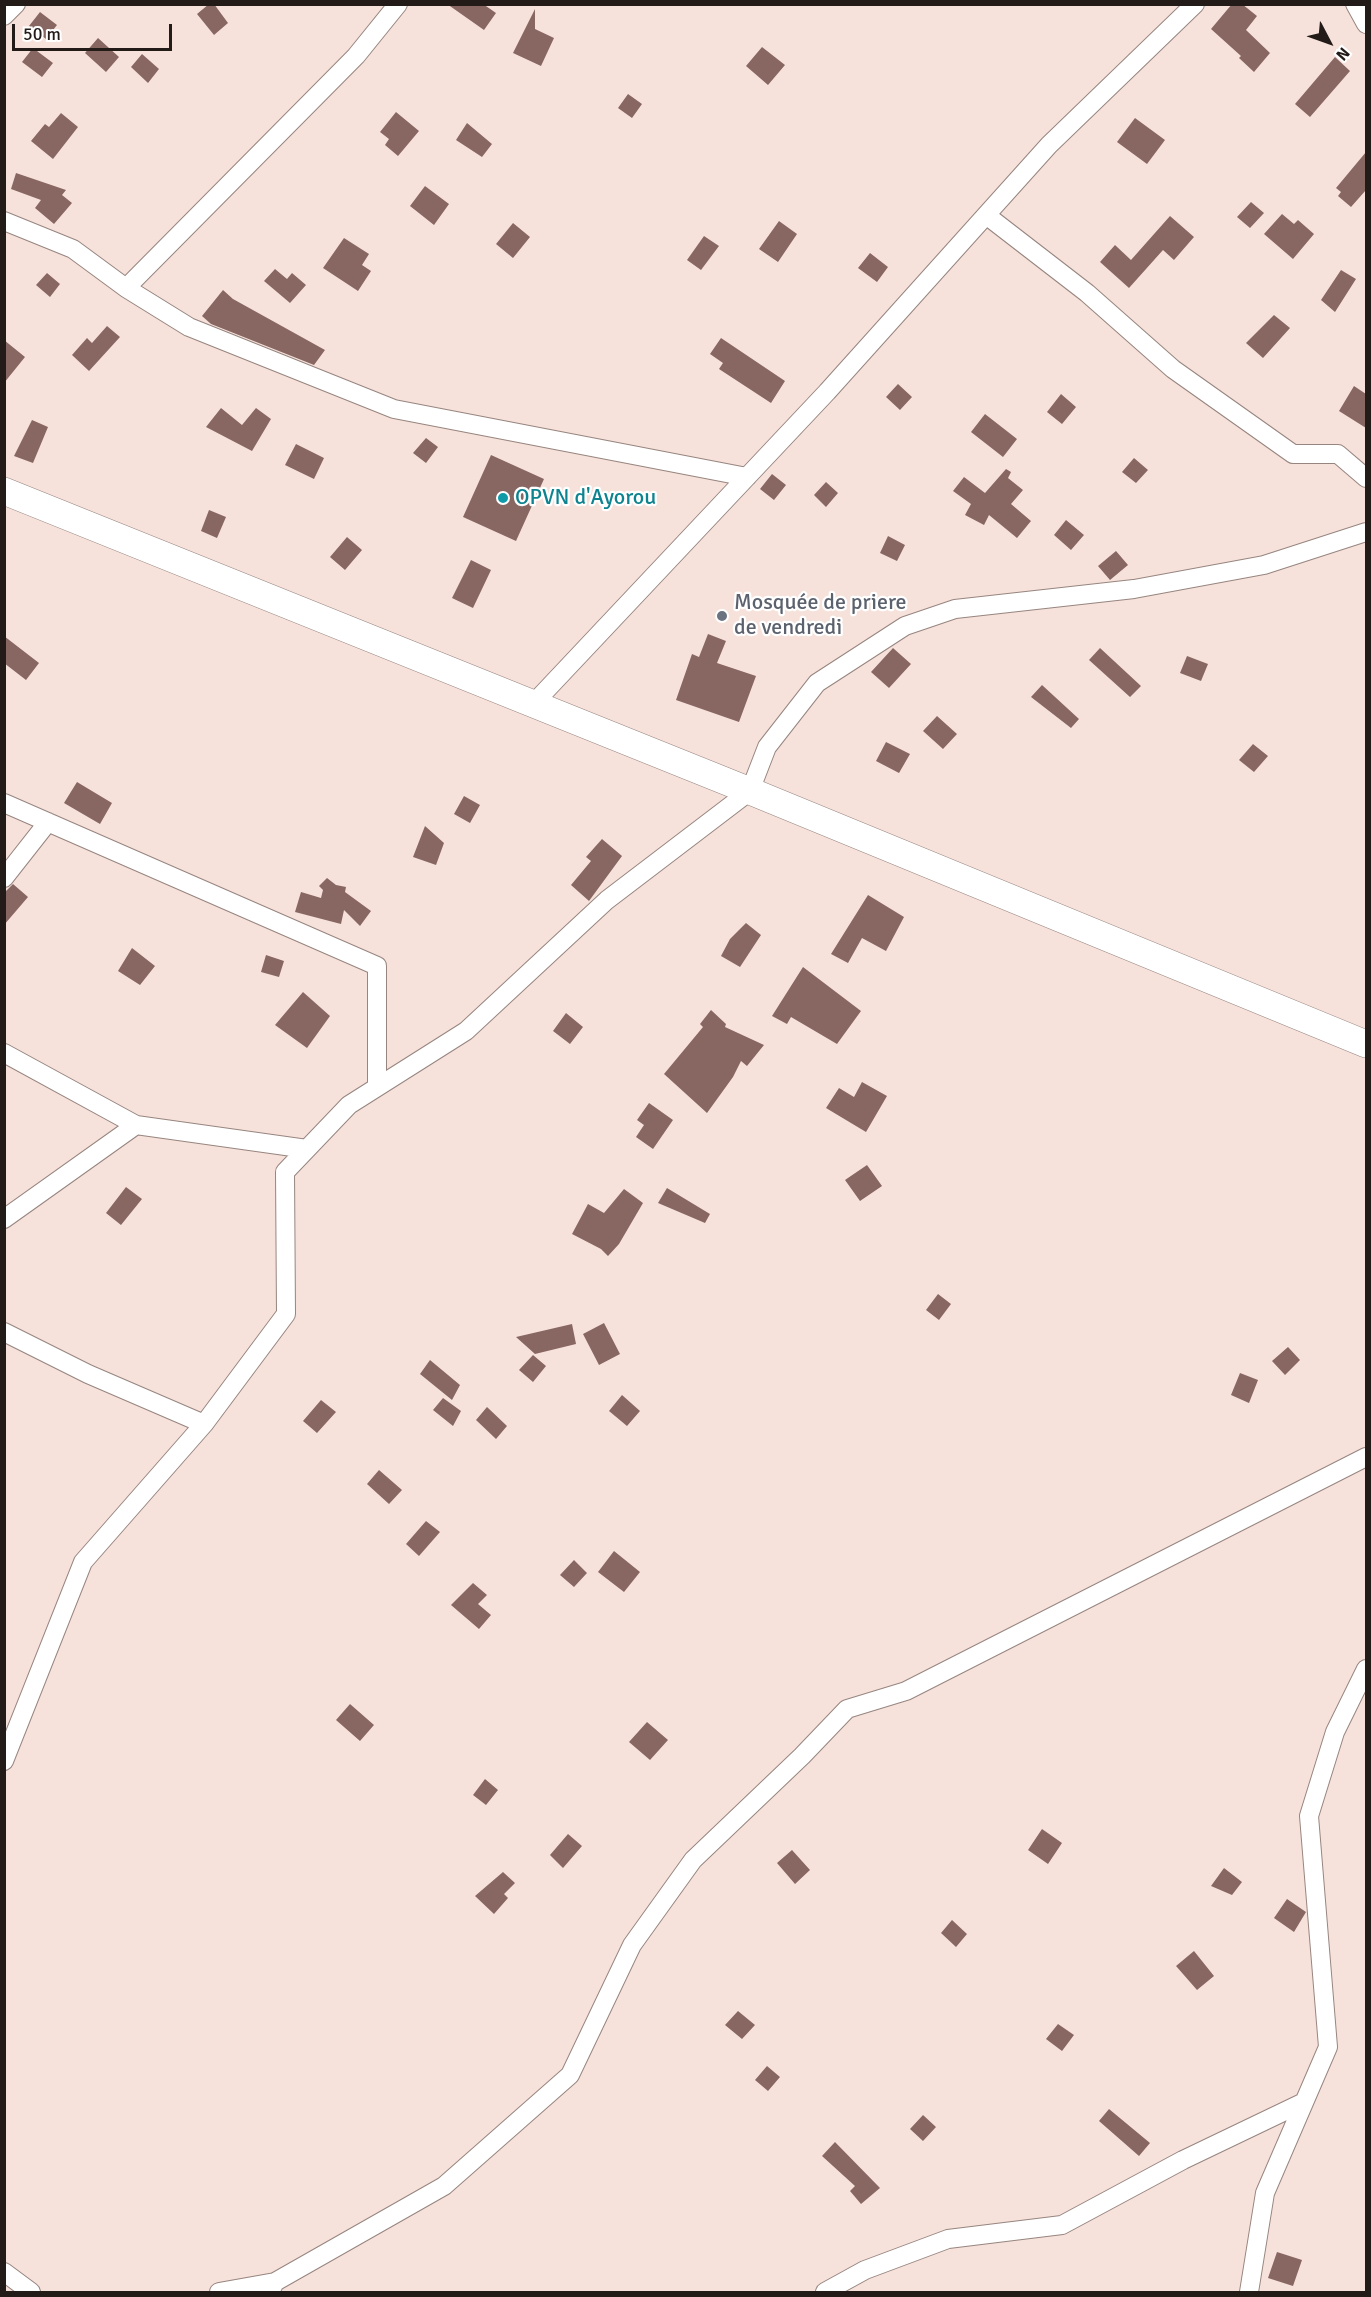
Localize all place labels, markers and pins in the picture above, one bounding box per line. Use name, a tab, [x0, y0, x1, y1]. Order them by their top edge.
place label: OPVN d'Ayorou	[515, 485, 656, 511]
marker: OPVN d'Ayorou	[496, 491, 510, 505]
place label: Mosquée de priere de vendredi	[734, 590, 907, 642]
marker: Mosquée de priere de vendredi	[715, 609, 729, 623]

